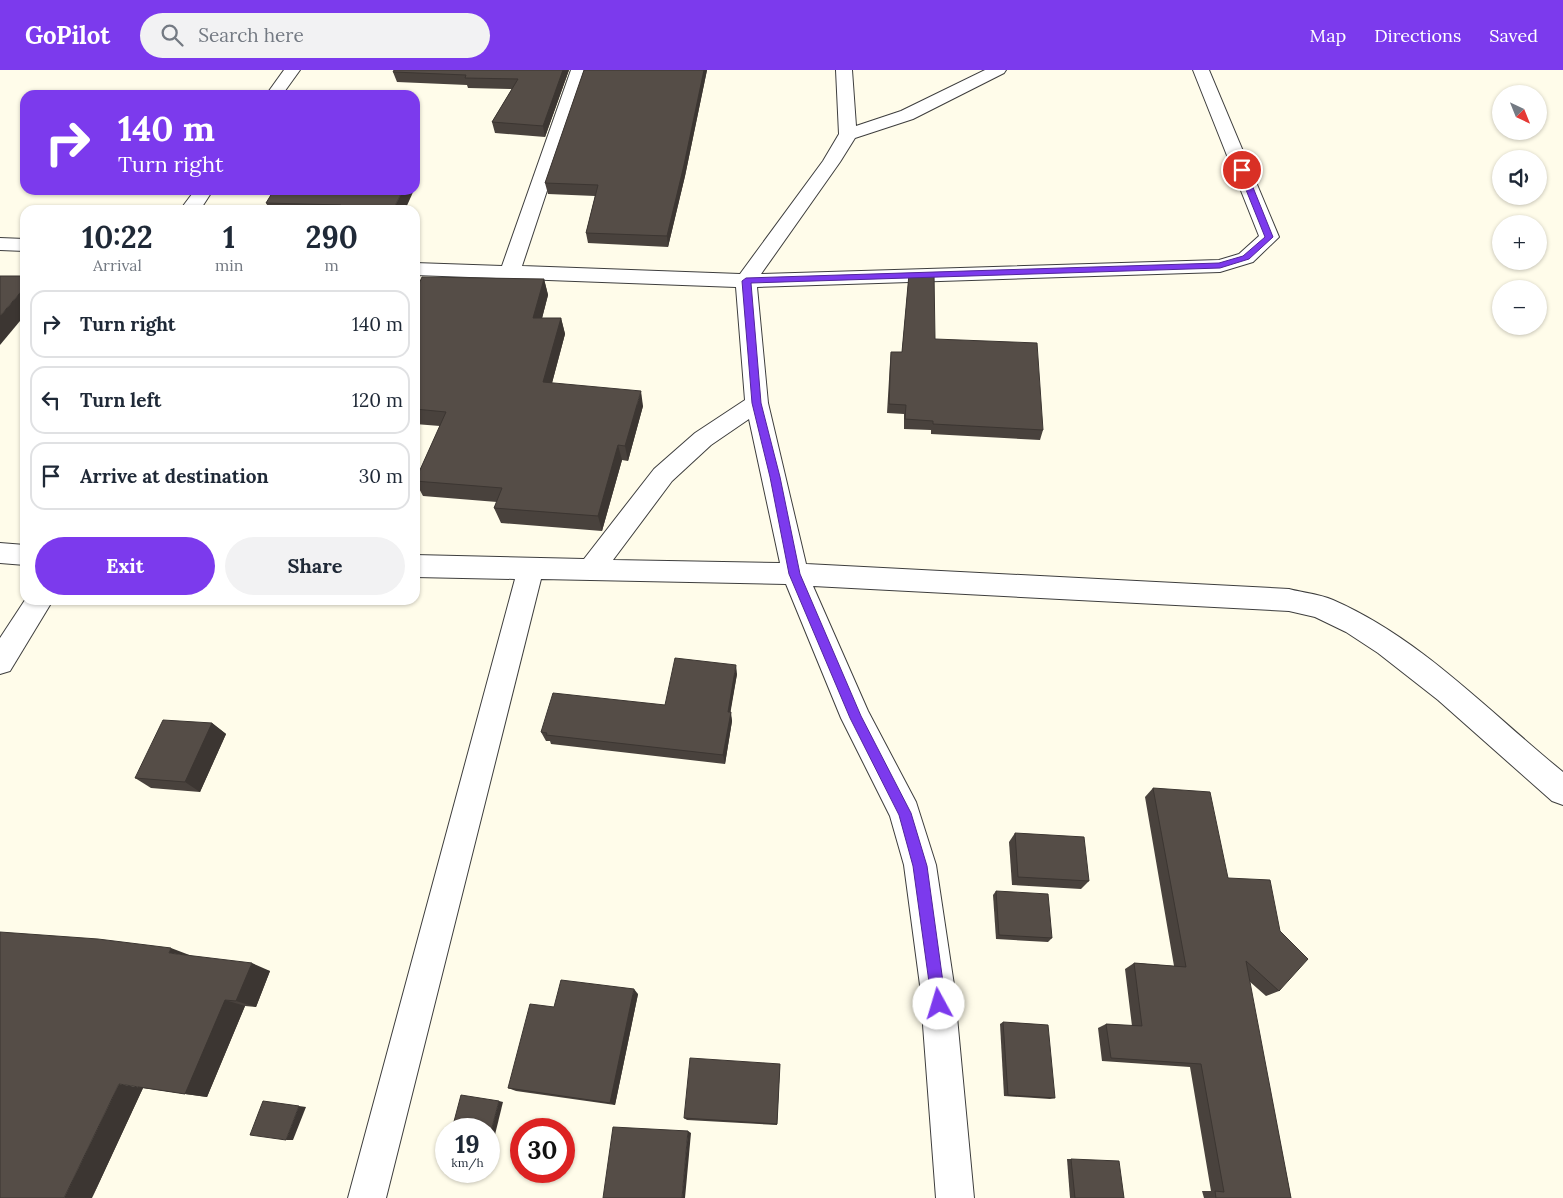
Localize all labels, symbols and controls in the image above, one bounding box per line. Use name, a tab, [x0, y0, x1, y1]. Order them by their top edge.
search box	[140, 13, 490, 58]
text: GoPilot	[25, 20, 110, 51]
icon: search	[158, 21, 186, 49]
text: Search here	[198, 23, 304, 47]
text: Map	[1310, 24, 1346, 47]
text: Directions	[1374, 24, 1461, 47]
text: Saved	[1489, 24, 1538, 47]
north arrow	[1492, 85, 1548, 140]
map controls	[1492, 85, 1547, 335]
text: 140 m	[118, 106, 215, 151]
icon: right	[35, 110, 100, 175]
pin	[1221, 149, 1263, 191]
text: Turn right	[118, 150, 223, 178]
button: sound	[1492, 150, 1547, 205]
icon: arrive	[1228, 156, 1256, 184]
button: +	[1492, 215, 1547, 270]
text: 10:22	[82, 218, 153, 256]
text: 1	[223, 218, 235, 256]
text: 290	[306, 218, 358, 256]
text: Arrival	[93, 255, 142, 275]
text: min	[215, 255, 243, 275]
text: m	[325, 255, 339, 275]
button: −	[1492, 280, 1547, 335]
icon: right	[37, 310, 65, 338]
text: Turn right	[80, 312, 176, 336]
text: 140 m	[352, 312, 403, 336]
icon: left	[37, 386, 65, 414]
text: Turn left	[80, 388, 161, 412]
text: 120 m	[352, 388, 403, 412]
icon: arrive	[37, 462, 65, 490]
text: Arrive at destination	[80, 464, 269, 488]
text: 30 m	[359, 464, 403, 488]
button: Exit	[35, 537, 215, 595]
button: Share	[225, 537, 405, 595]
position arrow	[912, 977, 964, 1029]
speed limit sign: 30	[510, 1118, 575, 1183]
text: 19	[455, 1128, 480, 1160]
text: km/h	[451, 1155, 484, 1170]

